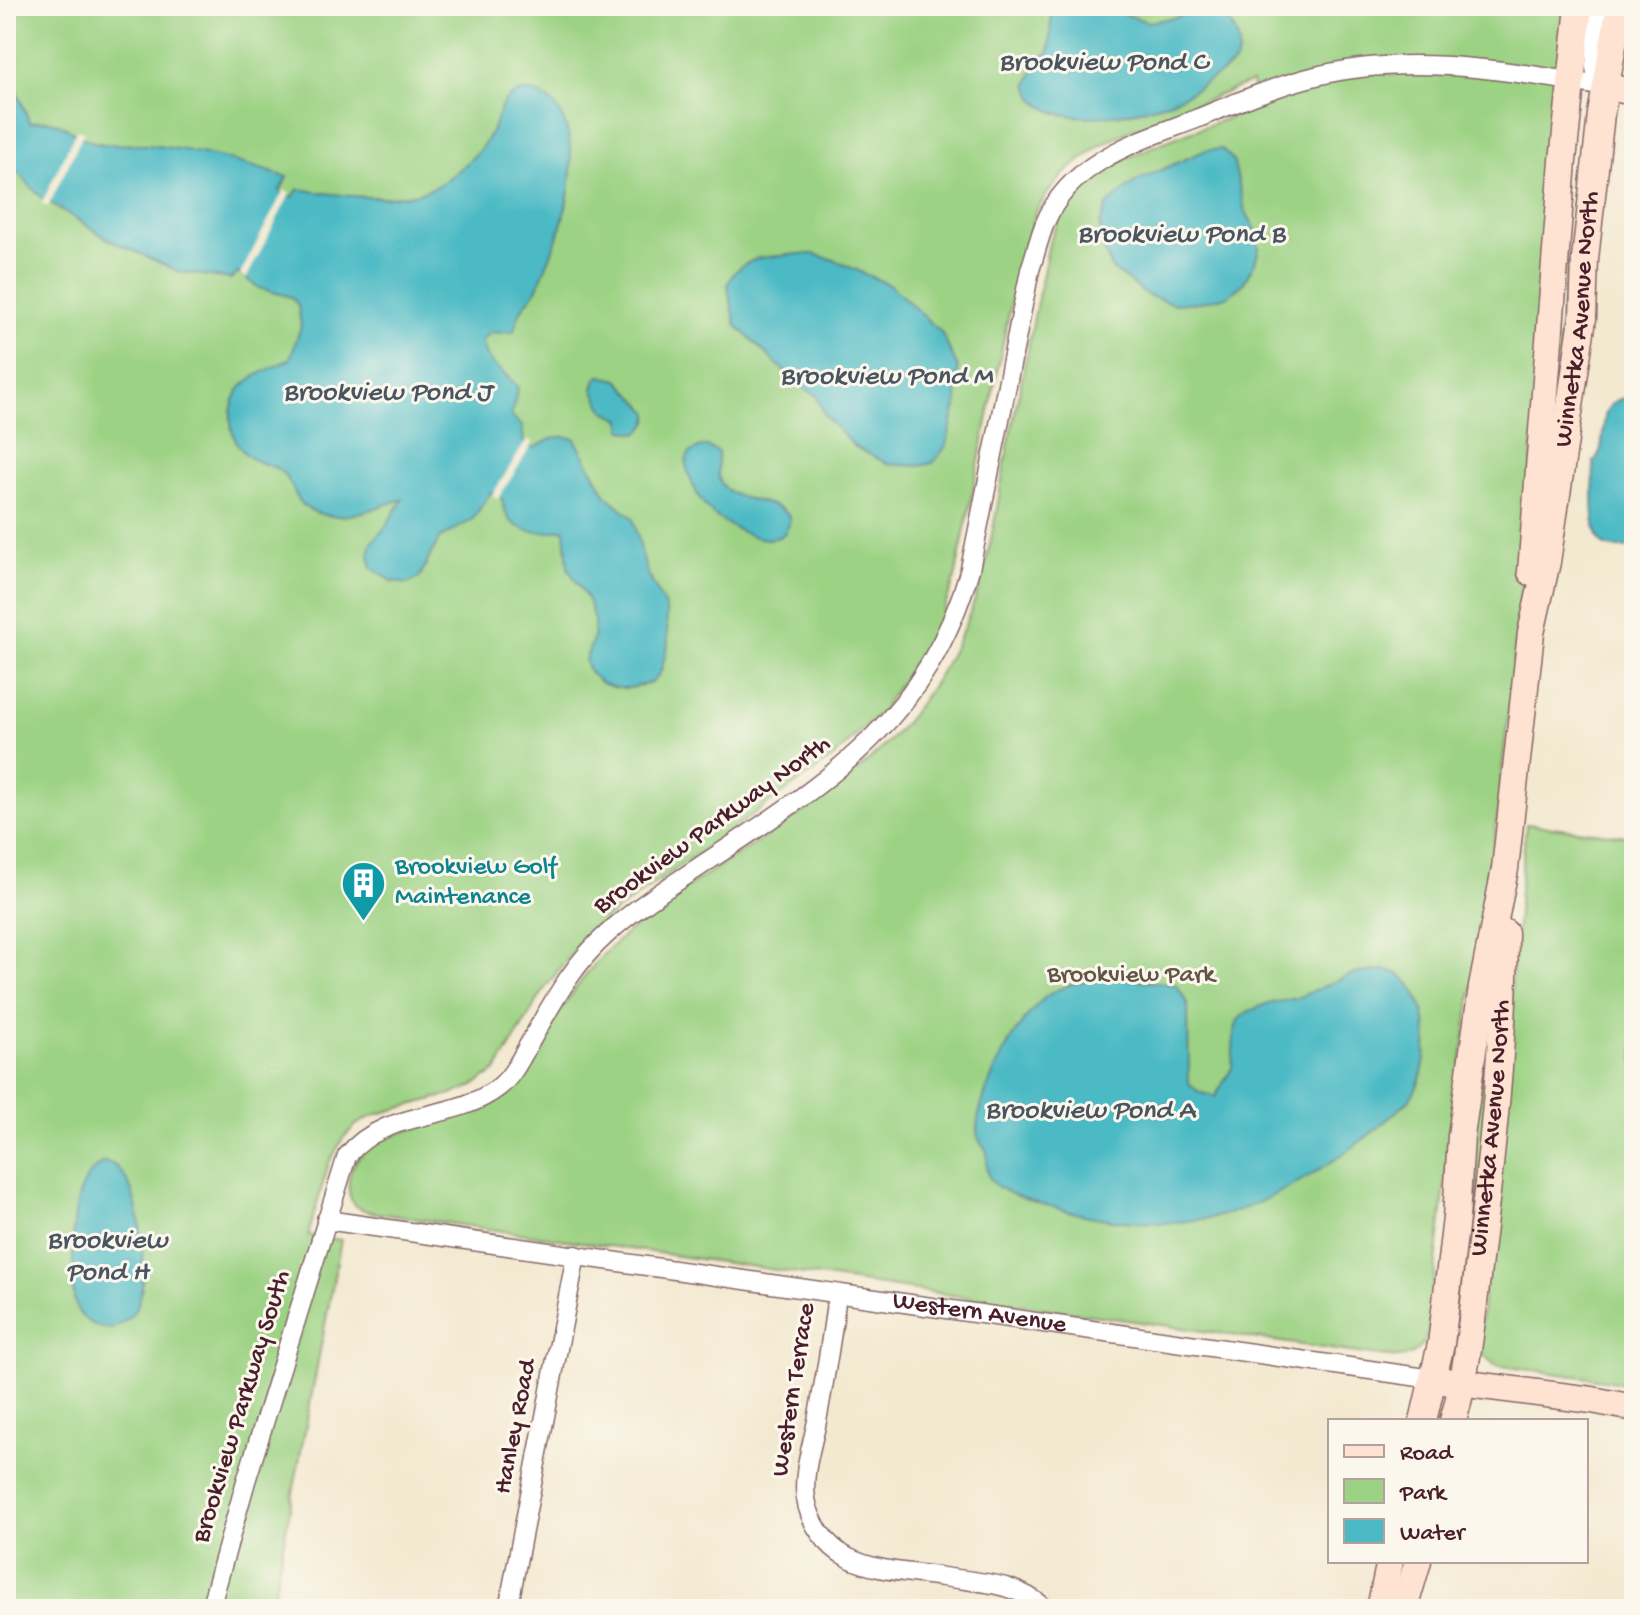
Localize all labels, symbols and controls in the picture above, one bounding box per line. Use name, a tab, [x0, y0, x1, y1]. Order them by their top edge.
water label: Brookview Pond C	[999, 47, 1211, 80]
street label: Winnetka Avenue North	[1549, 190, 1608, 449]
water label: Brookview Pond B	[1077, 219, 1286, 252]
water label: Brookview Pond M	[780, 361, 994, 394]
water label: Brookview Pond J	[283, 377, 495, 410]
street label: Brookview Parkway North	[588, 730, 838, 923]
place label: Brookview Golf Maintenance	[394, 853, 559, 914]
building icon: Brookview Golf Maintenance	[340, 859, 388, 922]
park label: Brookview Park	[1046, 961, 1217, 992]
street label: Winnetka Avenue North	[1464, 999, 1519, 1258]
water label: Brookview Pond A	[985, 1095, 1196, 1128]
water label: Brookview Pond H	[47, 1225, 169, 1290]
street label: Brookview Parkway South	[186, 1267, 299, 1548]
street label: Western Avenue	[890, 1286, 1069, 1342]
street label: Western Terrace	[766, 1300, 824, 1479]
street label: Hanley Road	[489, 1355, 546, 1497]
legend	[1328, 1419, 1588, 1563]
text: Road	[1400, 1440, 1454, 1469]
text: Park	[1399, 1480, 1448, 1509]
text: Water	[1400, 1520, 1467, 1549]

